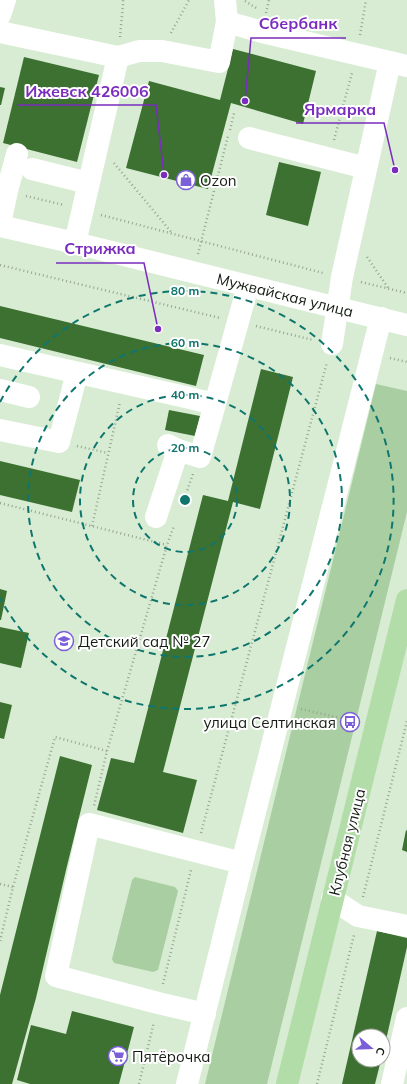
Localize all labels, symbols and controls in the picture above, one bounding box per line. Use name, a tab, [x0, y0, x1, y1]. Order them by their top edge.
callout: Сбербанк	[251, 10, 346, 38]
text: Сбербанк	[259, 13, 338, 33]
callout: Ижевск 426006	[17, 77, 156, 105]
text: Ижевск 426006	[25, 81, 149, 101]
callout: Ярмарка	[296, 95, 384, 123]
text: Ярмарка	[304, 99, 376, 119]
shop icon: Ozon	[175, 169, 197, 191]
place label: Ozon	[200, 171, 237, 190]
callout: Стрижка	[56, 235, 144, 263]
text: Стрижка	[64, 238, 136, 258]
street label: Мужвайская улица	[215, 269, 355, 321]
text: 80 m	[171, 283, 199, 298]
text: 60 m	[171, 335, 199, 350]
text: 40 m	[171, 387, 199, 402]
text: 20 m	[171, 440, 199, 455]
centre of rings	[178, 493, 192, 507]
school or university icon: Детский сад № 27	[53, 630, 75, 652]
place label: Детский сад № 27	[78, 632, 211, 651]
bus stop icon: улица Селтинская	[339, 711, 361, 733]
place label: улица Селтинская	[203, 713, 336, 732]
street label: Клубная улица	[325, 787, 369, 897]
north arrow	[351, 1028, 391, 1068]
supermarket icon: Пятёрочка	[107, 1045, 129, 1067]
text: С	[372, 1045, 388, 1058]
place label: Пятёрочка	[132, 1047, 210, 1066]

